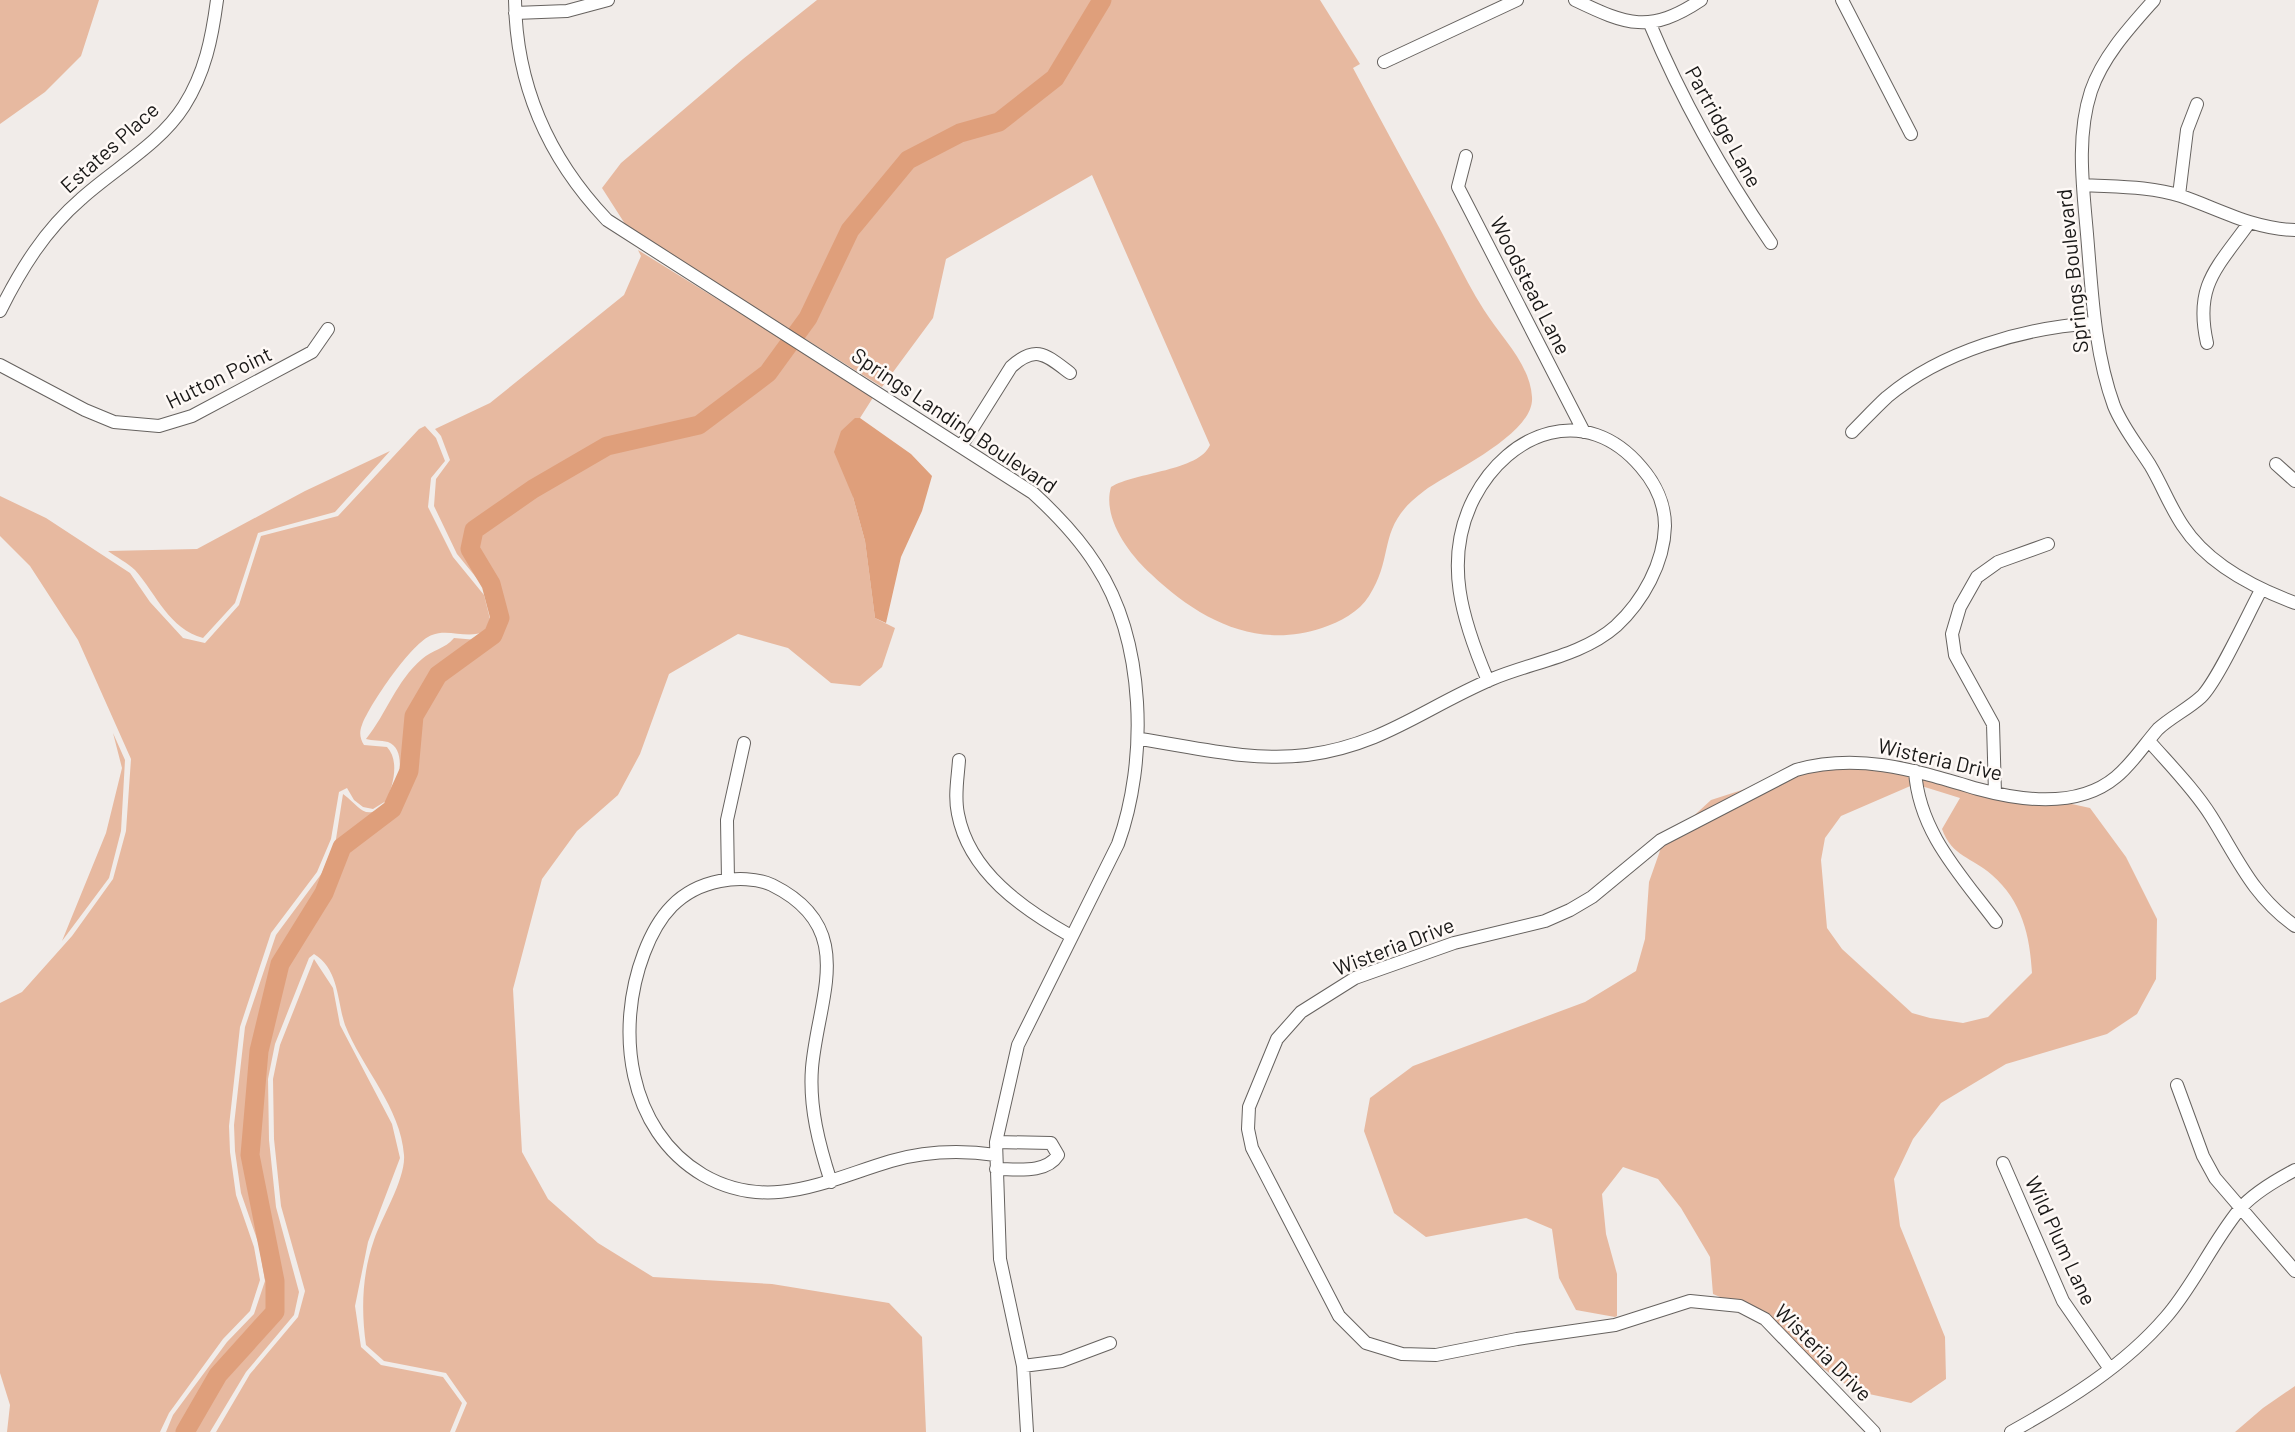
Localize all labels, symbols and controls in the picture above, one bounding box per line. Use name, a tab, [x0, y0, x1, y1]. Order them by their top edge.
street label: Partridge Lane	[1681, 61, 1768, 191]
street label: Estates Place	[55, 96, 163, 198]
street label: Springs Boulevard	[2050, 188, 2093, 354]
street label: Woodstead Lane	[1486, 212, 1577, 359]
street label: Hutton Point	[161, 340, 275, 413]
street label: Springs Landing Boulevard	[848, 342, 1062, 498]
street label: Wisteria Drive	[1876, 732, 2005, 785]
street label: Wisteria Drive	[1330, 911, 1457, 980]
street label: Wild Plum Lane	[2021, 1172, 2102, 1309]
street label: Wisteria Drive	[1770, 1298, 1878, 1406]

